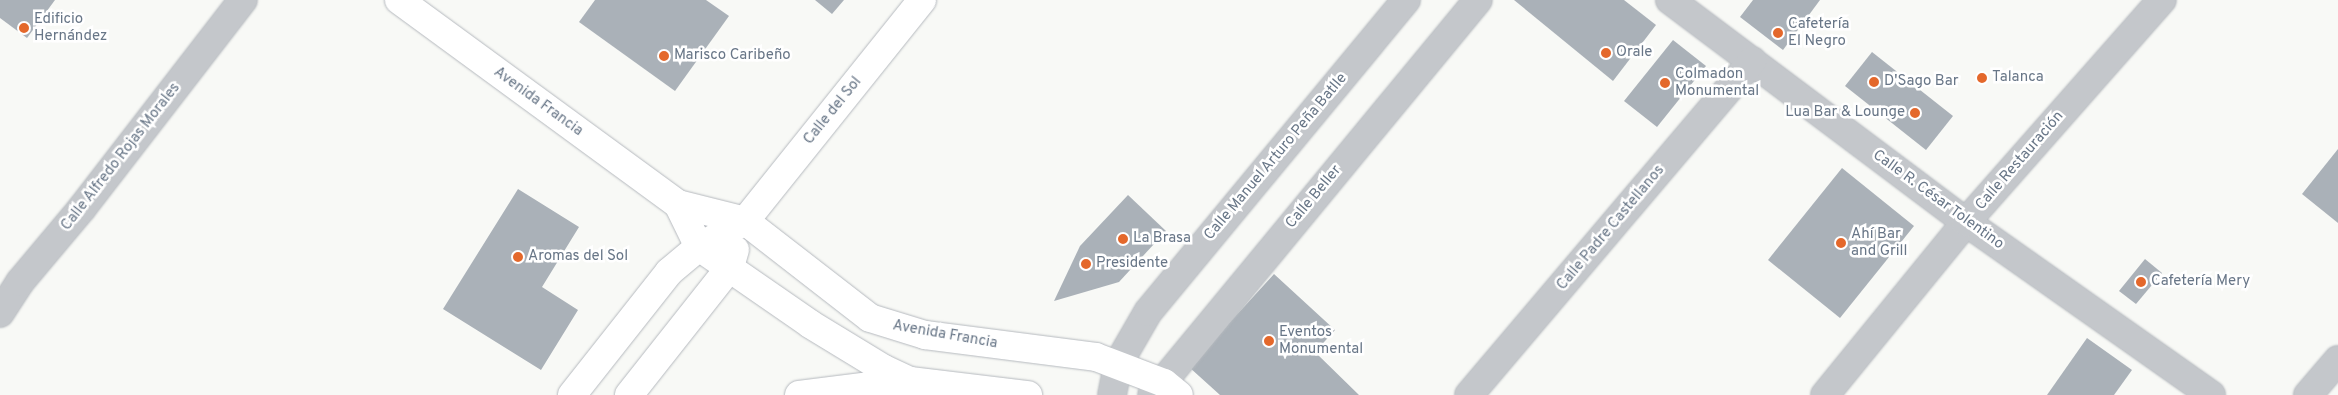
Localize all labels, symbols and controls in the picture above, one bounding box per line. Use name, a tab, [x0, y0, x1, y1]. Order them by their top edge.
place label: Edificio Hernández	[34, 10, 107, 45]
place label: Cafetería El Negro	[1788, 15, 1849, 50]
marker: Edificio Hernández	[18, 22, 30, 34]
marker: Cafetería El Negro	[1772, 27, 1784, 39]
place label: Orale	[1616, 44, 1652, 62]
place label: Marisco Caribeño	[674, 47, 791, 65]
marker: Orale	[1600, 47, 1612, 59]
marker: Marisco Caribeño	[658, 50, 670, 62]
street label: Avenida Francia	[490, 64, 586, 140]
place label: Colmadon Monumental	[1675, 65, 1759, 100]
place label: Talanca	[1992, 69, 2044, 87]
street label: Calle Manuel Arturo Peña Batlle	[1201, 70, 1351, 244]
marker: Talanca	[1976, 72, 1988, 84]
street label: Calle del Sol	[800, 73, 866, 149]
place label: D'Sago Bar	[1884, 73, 1959, 91]
marker: D'Sago Bar	[1868, 76, 1880, 88]
marker: Colmadon Monumental	[1659, 77, 1671, 89]
street label: Calle Alfredo Rojas Morales	[58, 79, 184, 235]
place label: Lua Bar & Lounge	[1785, 104, 1905, 122]
marker: Lua Bar & Lounge	[1909, 107, 1921, 119]
street label: Calle Restauración	[1972, 108, 2068, 214]
street label: Calle R. César Tolentino	[1869, 146, 2007, 254]
street label: Calle Beller	[1282, 162, 1346, 232]
street label: Calle Padre Castellanos	[1553, 162, 1669, 294]
place label: Ahí Bar and Grill	[1851, 225, 1907, 260]
place label: La Brasa	[1133, 230, 1191, 248]
marker: La Brasa	[1117, 233, 1129, 245]
marker: Ahí Bar and Grill	[1835, 237, 1847, 249]
place label: Aromas del Sol	[528, 248, 628, 266]
marker: Aromas del Sol	[512, 251, 524, 263]
place label: Presidente	[1096, 255, 1168, 273]
marker: Presidente	[1080, 258, 1092, 270]
place label: Cafetería Mery	[2151, 273, 2250, 291]
marker: Cafetería Mery	[2135, 276, 2147, 288]
street label: Avenida Francia	[891, 317, 999, 353]
place label: Eventos Monumental	[1279, 323, 1363, 358]
marker: Eventos Monumental	[1263, 335, 1275, 347]

